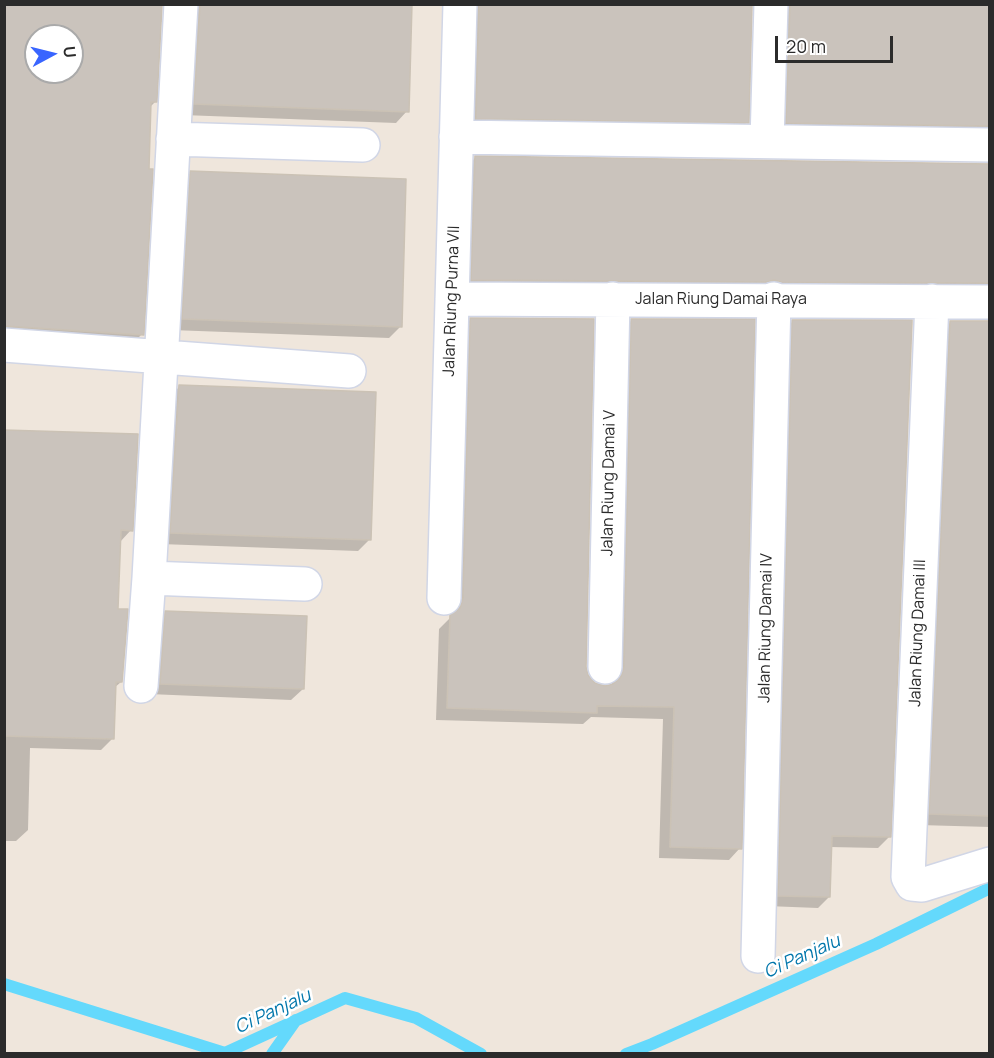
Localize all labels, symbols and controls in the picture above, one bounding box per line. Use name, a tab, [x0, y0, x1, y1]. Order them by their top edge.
north arrow	[24, 24, 84, 84]
scale bar	[778, 24, 896, 62]
text: 20 m	[786, 34, 826, 58]
text: U	[58, 45, 82, 59]
street label: Jalan Riung Purna VII	[440, 225, 464, 377]
street label: Jalan Riung Damai Raya	[635, 290, 807, 310]
street label: Jalan Riung Damai V	[598, 410, 620, 556]
street label: Jalan Riung Damai IV	[755, 553, 777, 703]
street label: Jalan Riung Damai III	[906, 559, 930, 707]
water label: Ci Panjalu	[761, 931, 843, 983]
water label: Ci Panjalu	[232, 985, 314, 1039]

